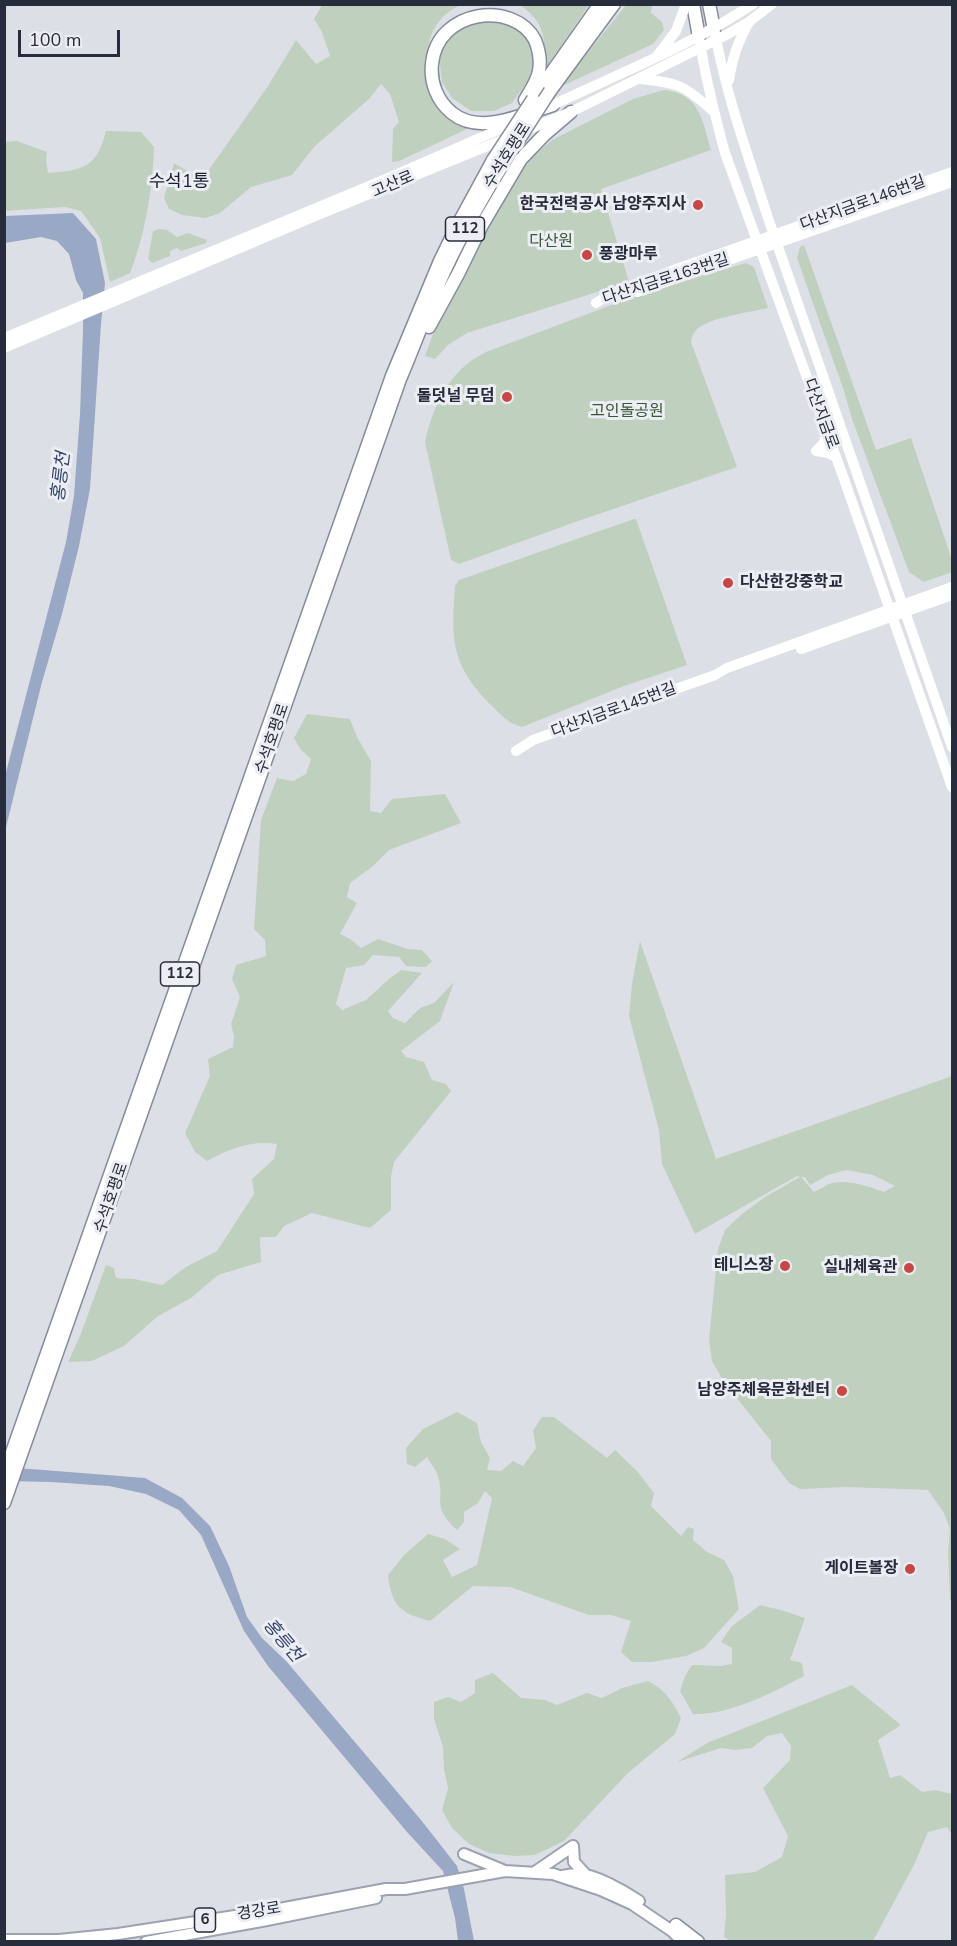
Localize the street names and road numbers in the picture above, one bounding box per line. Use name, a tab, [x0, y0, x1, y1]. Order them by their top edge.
street label: 수석호평로	[480, 120, 536, 192]
street label: 고산로	[369, 168, 417, 202]
street label: 다산지금로146번길	[798, 172, 928, 236]
road number: 112	[446, 217, 484, 241]
street label: 다산지금로163번길	[600, 250, 732, 310]
street label: 다산지금로	[798, 376, 842, 452]
street label: 다산지금로145번길	[549, 679, 679, 743]
street label: 수석호평로	[252, 701, 294, 777]
road number: 112	[160, 962, 200, 986]
street label: 수석호평로	[91, 1160, 133, 1236]
street label: 경강로	[236, 1899, 282, 1925]
road number: 6	[194, 1908, 216, 1932]

